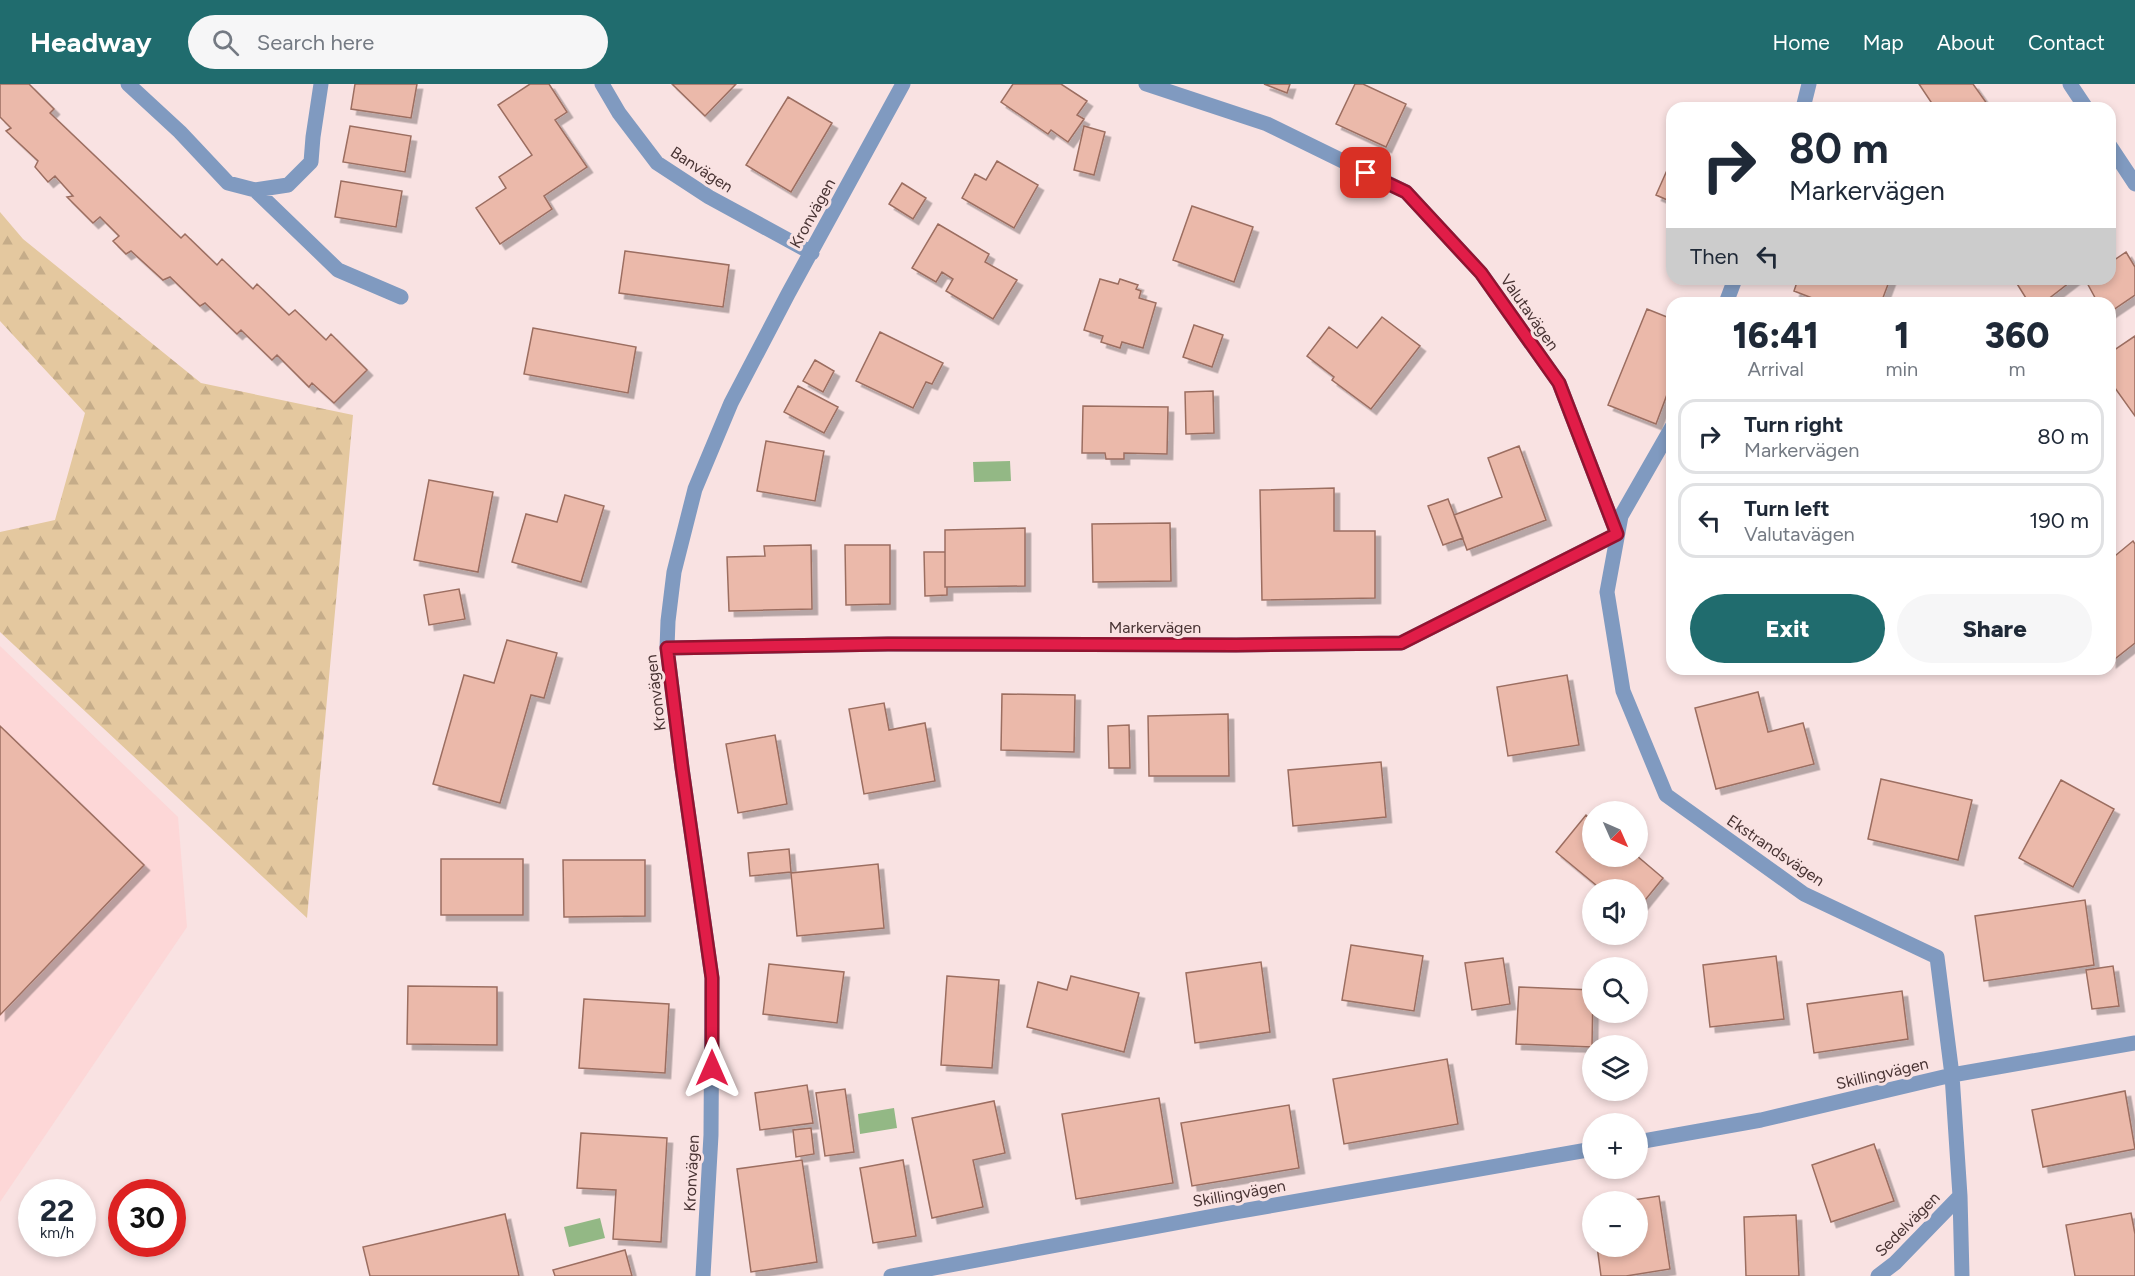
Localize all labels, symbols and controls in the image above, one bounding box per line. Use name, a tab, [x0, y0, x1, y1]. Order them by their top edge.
search box	[188, 15, 608, 69]
text: Headway	[30, 25, 152, 59]
icon: search	[209, 26, 242, 59]
text: Search here	[257, 29, 374, 56]
text: Home	[1773, 30, 1830, 55]
text: Map	[1863, 30, 1904, 55]
text: About	[1937, 30, 1995, 55]
text: Contact	[2028, 30, 2105, 55]
text: 80 m	[1789, 123, 1889, 174]
icon: right	[1690, 126, 1768, 204]
street label: Banvägen	[667, 142, 736, 197]
pin	[1340, 147, 1391, 198]
icon: arrive	[1349, 156, 1382, 189]
text: Markervägen	[1789, 174, 1945, 207]
street label: Kronvägen	[786, 175, 839, 251]
icon: left	[1751, 240, 1784, 273]
text: Then	[1690, 243, 1739, 270]
street label: Valutavägen	[1496, 271, 1563, 354]
text: 16:41	[1732, 314, 1819, 357]
text: 1	[1894, 314, 1909, 357]
text: 360	[1985, 314, 2049, 357]
text: Arrival	[1747, 357, 1804, 381]
text: min	[1885, 357, 1918, 381]
text: m	[2009, 357, 2026, 381]
text: Turn right	[1744, 411, 1843, 438]
icon: right	[1693, 420, 1726, 453]
text: 80 m	[2037, 423, 2089, 450]
text: Markervägen	[1744, 438, 1859, 462]
text: Turn left	[1744, 495, 1830, 522]
icon: left	[1693, 504, 1726, 537]
text: 190 m	[2029, 507, 2089, 534]
text: Valutavägen	[1744, 522, 1855, 546]
button: Exit	[1690, 594, 1885, 663]
button: Share	[1897, 594, 2092, 663]
street label: Markervägen	[1109, 618, 1201, 637]
street label: Kronvägen	[641, 654, 670, 732]
north arrow	[1582, 801, 1648, 867]
map controls	[1582, 801, 1648, 1257]
street label: Ekstrandsvägen	[1723, 811, 1828, 890]
button: sound	[1582, 879, 1648, 945]
button: search	[1582, 957, 1648, 1023]
button: layers	[1582, 1035, 1648, 1101]
position arrow	[680, 1036, 744, 1100]
street label: Skillingvägen	[1834, 1054, 1930, 1093]
button: +	[1582, 1113, 1648, 1179]
street label: Kronvägen	[680, 1134, 703, 1212]
street label: Skillingvägen	[1191, 1176, 1287, 1211]
speed limit sign: 30	[108, 1179, 186, 1257]
street label: Sedelvägen	[1871, 1188, 1944, 1261]
button: −	[1582, 1191, 1648, 1257]
text: 22	[40, 1192, 74, 1229]
text: km/h	[40, 1224, 74, 1242]

